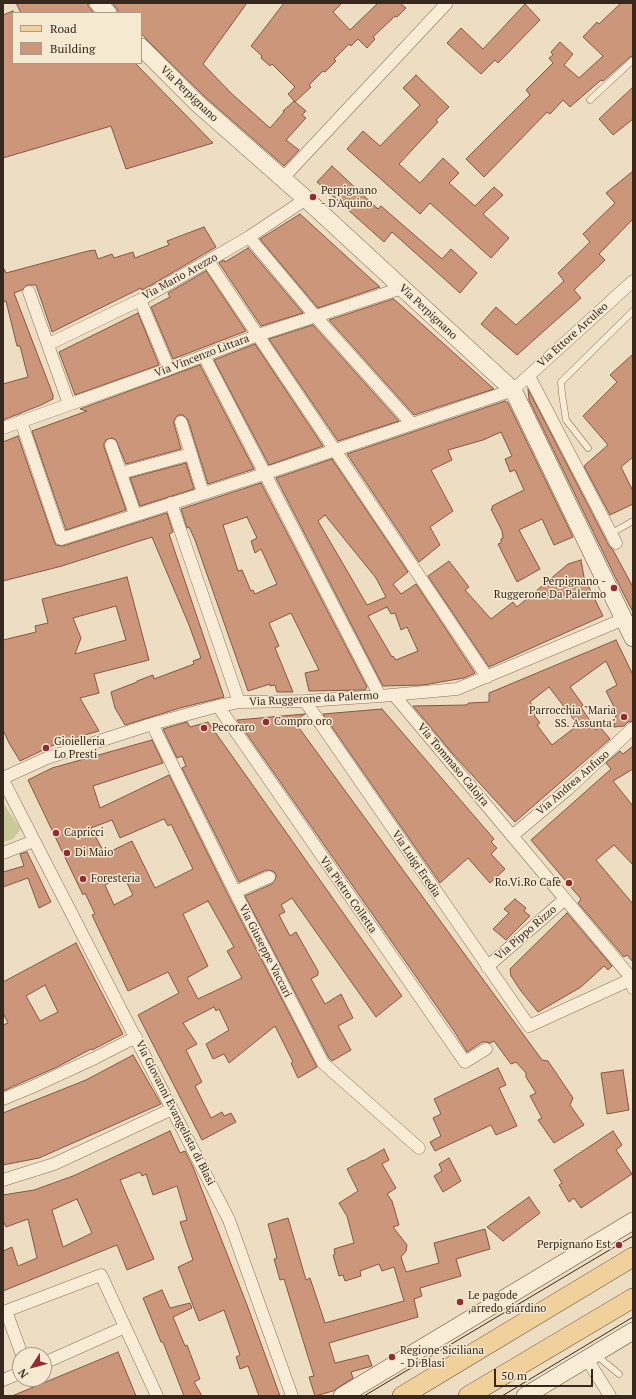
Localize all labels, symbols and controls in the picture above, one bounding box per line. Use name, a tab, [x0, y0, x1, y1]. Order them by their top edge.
legend	[12, 12, 142, 64]
text: Road	[50, 21, 77, 36]
text: Building	[50, 41, 95, 56]
street label: Via Perpignano	[157, 63, 221, 125]
place label: Perpignano - D'Aquino	[321, 184, 377, 210]
marker: Perpignano - D'Aquino	[308, 192, 318, 202]
street label: Via Mario Arezzo	[140, 251, 220, 303]
street label: Via Perpignano	[396, 282, 460, 342]
street label: Via Ettore Arculeo	[535, 300, 611, 370]
street label: Via Vincenzo Littara	[153, 332, 251, 380]
place label: Perpignano - Ruggerone Da Palermo	[494, 575, 606, 601]
marker: Perpignano - Ruggerone Da Palermo	[609, 583, 619, 593]
street label: Via Ruggerone da Palermo	[249, 689, 379, 709]
place label: Parrocchia "Maria SS. Assunta"	[529, 704, 616, 730]
marker: Parrocchia "Maria SS. Assunta"	[619, 712, 629, 722]
place label: Compro oro	[274, 715, 332, 729]
marker: Compro oro	[261, 717, 271, 727]
place label: Pecoraro	[212, 721, 255, 735]
street label: Via Tommaso Calojra	[414, 721, 492, 809]
marker: Pecoraro	[199, 723, 209, 733]
place label: Gioielleria Lo Presti	[54, 735, 105, 761]
marker: Gioielleria Lo Presti	[41, 743, 51, 753]
street label: Via Andrea Anfuso	[534, 748, 612, 818]
place label: Capricci	[64, 826, 104, 840]
marker: Capricci	[51, 828, 61, 838]
street label: Via Luigi Eredia	[389, 828, 443, 900]
place label: Di Maio	[75, 846, 113, 860]
marker: Di Maio	[62, 848, 72, 858]
street label: Via Pietro Colletta	[317, 854, 379, 936]
place label: Foresteria	[91, 872, 140, 886]
marker: Foresteria	[78, 874, 88, 884]
place label: Ro.Vi.Ro Cafè	[495, 876, 561, 890]
marker: Ro.Vi.Ro Cafè	[564, 878, 574, 888]
street label: Via Giuseppe Vaccari	[236, 902, 294, 1000]
street label: Via Pippo Rizzo	[493, 903, 559, 963]
street label: Via Giovanni Evangelista di Blasi	[133, 1038, 217, 1188]
place label: Perpignano Est	[537, 1238, 611, 1252]
marker: Perpignano Est	[614, 1240, 624, 1250]
place label: Le pagode ,arredo giardino	[468, 1289, 546, 1315]
marker: Le pagode ,arredo giardino	[455, 1297, 465, 1307]
place label: Regione Siciliana - Di Blasi	[400, 1344, 484, 1370]
north arrow	[12, 1347, 52, 1387]
marker: Regione Siciliana - Di Blasi	[387, 1352, 397, 1362]
scale bar	[496, 1361, 595, 1387]
text: N	[15, 1366, 31, 1381]
text: 50 m	[501, 1368, 527, 1383]

